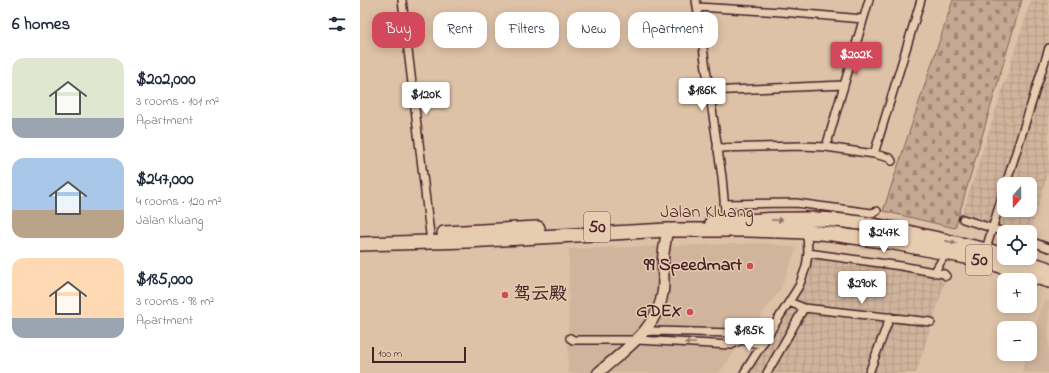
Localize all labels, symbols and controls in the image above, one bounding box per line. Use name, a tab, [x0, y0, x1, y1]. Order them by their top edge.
text: 6 homes	[12, 12, 70, 37]
chip: Buy	[372, 12, 425, 48]
chip: Rent	[433, 12, 487, 48]
chip: Filters	[495, 12, 559, 48]
chip: New	[567, 12, 620, 48]
chip: Apartment	[628, 12, 718, 48]
icon: filters	[326, 13, 348, 35]
pin: $202K	[828, 42, 884, 76]
text: $202K	[840, 45, 872, 64]
text: $202,000	[136, 67, 195, 92]
icon: home	[44, 74, 92, 122]
pin: $186K	[674, 78, 730, 112]
text: $186K	[688, 81, 716, 100]
pin: $120K	[398, 82, 454, 116]
text: $120K	[411, 85, 441, 104]
text: 3 rooms · 101 m²	[136, 92, 219, 111]
text: Apartment	[136, 111, 193, 130]
text: $247,000	[136, 167, 194, 192]
icon: home	[44, 174, 92, 222]
north arrow	[997, 177, 1037, 217]
map controls	[997, 177, 1037, 361]
text: 4 rooms · 120 m²	[136, 192, 222, 211]
street label: Jalan Kluang	[660, 200, 754, 227]
text: Jalan Kluang	[136, 211, 203, 230]
road number: 50	[584, 212, 610, 242]
one-way arrow	[771, 216, 783, 223]
pin: $247K	[856, 220, 912, 254]
text: $247K	[868, 223, 900, 242]
button: locate	[997, 225, 1037, 265]
one-way arrow	[945, 239, 957, 245]
road number: 50	[966, 245, 992, 275]
place label: 99 Speedmart	[643, 253, 743, 279]
marker: 99 Speedmart	[745, 261, 755, 271]
text: $185,000	[136, 267, 193, 292]
pin: $290K	[834, 271, 890, 305]
button: +	[997, 273, 1037, 313]
icon: home	[44, 274, 92, 322]
text: $290K	[847, 274, 877, 293]
place label: 驾云殿	[513, 282, 567, 308]
marker: 驾云殿	[500, 290, 510, 300]
text: 3 rooms · 98 m²	[136, 292, 214, 311]
place label: GDEX	[636, 299, 683, 325]
marker: GDEX	[685, 307, 695, 317]
text: Apartment	[136, 311, 193, 330]
pin: $185K	[721, 318, 777, 352]
text: $185K	[734, 321, 764, 340]
button: −	[997, 321, 1037, 361]
one-way arrow	[684, 340, 696, 347]
scale bar	[372, 345, 466, 364]
text: 100 m	[378, 346, 402, 362]

